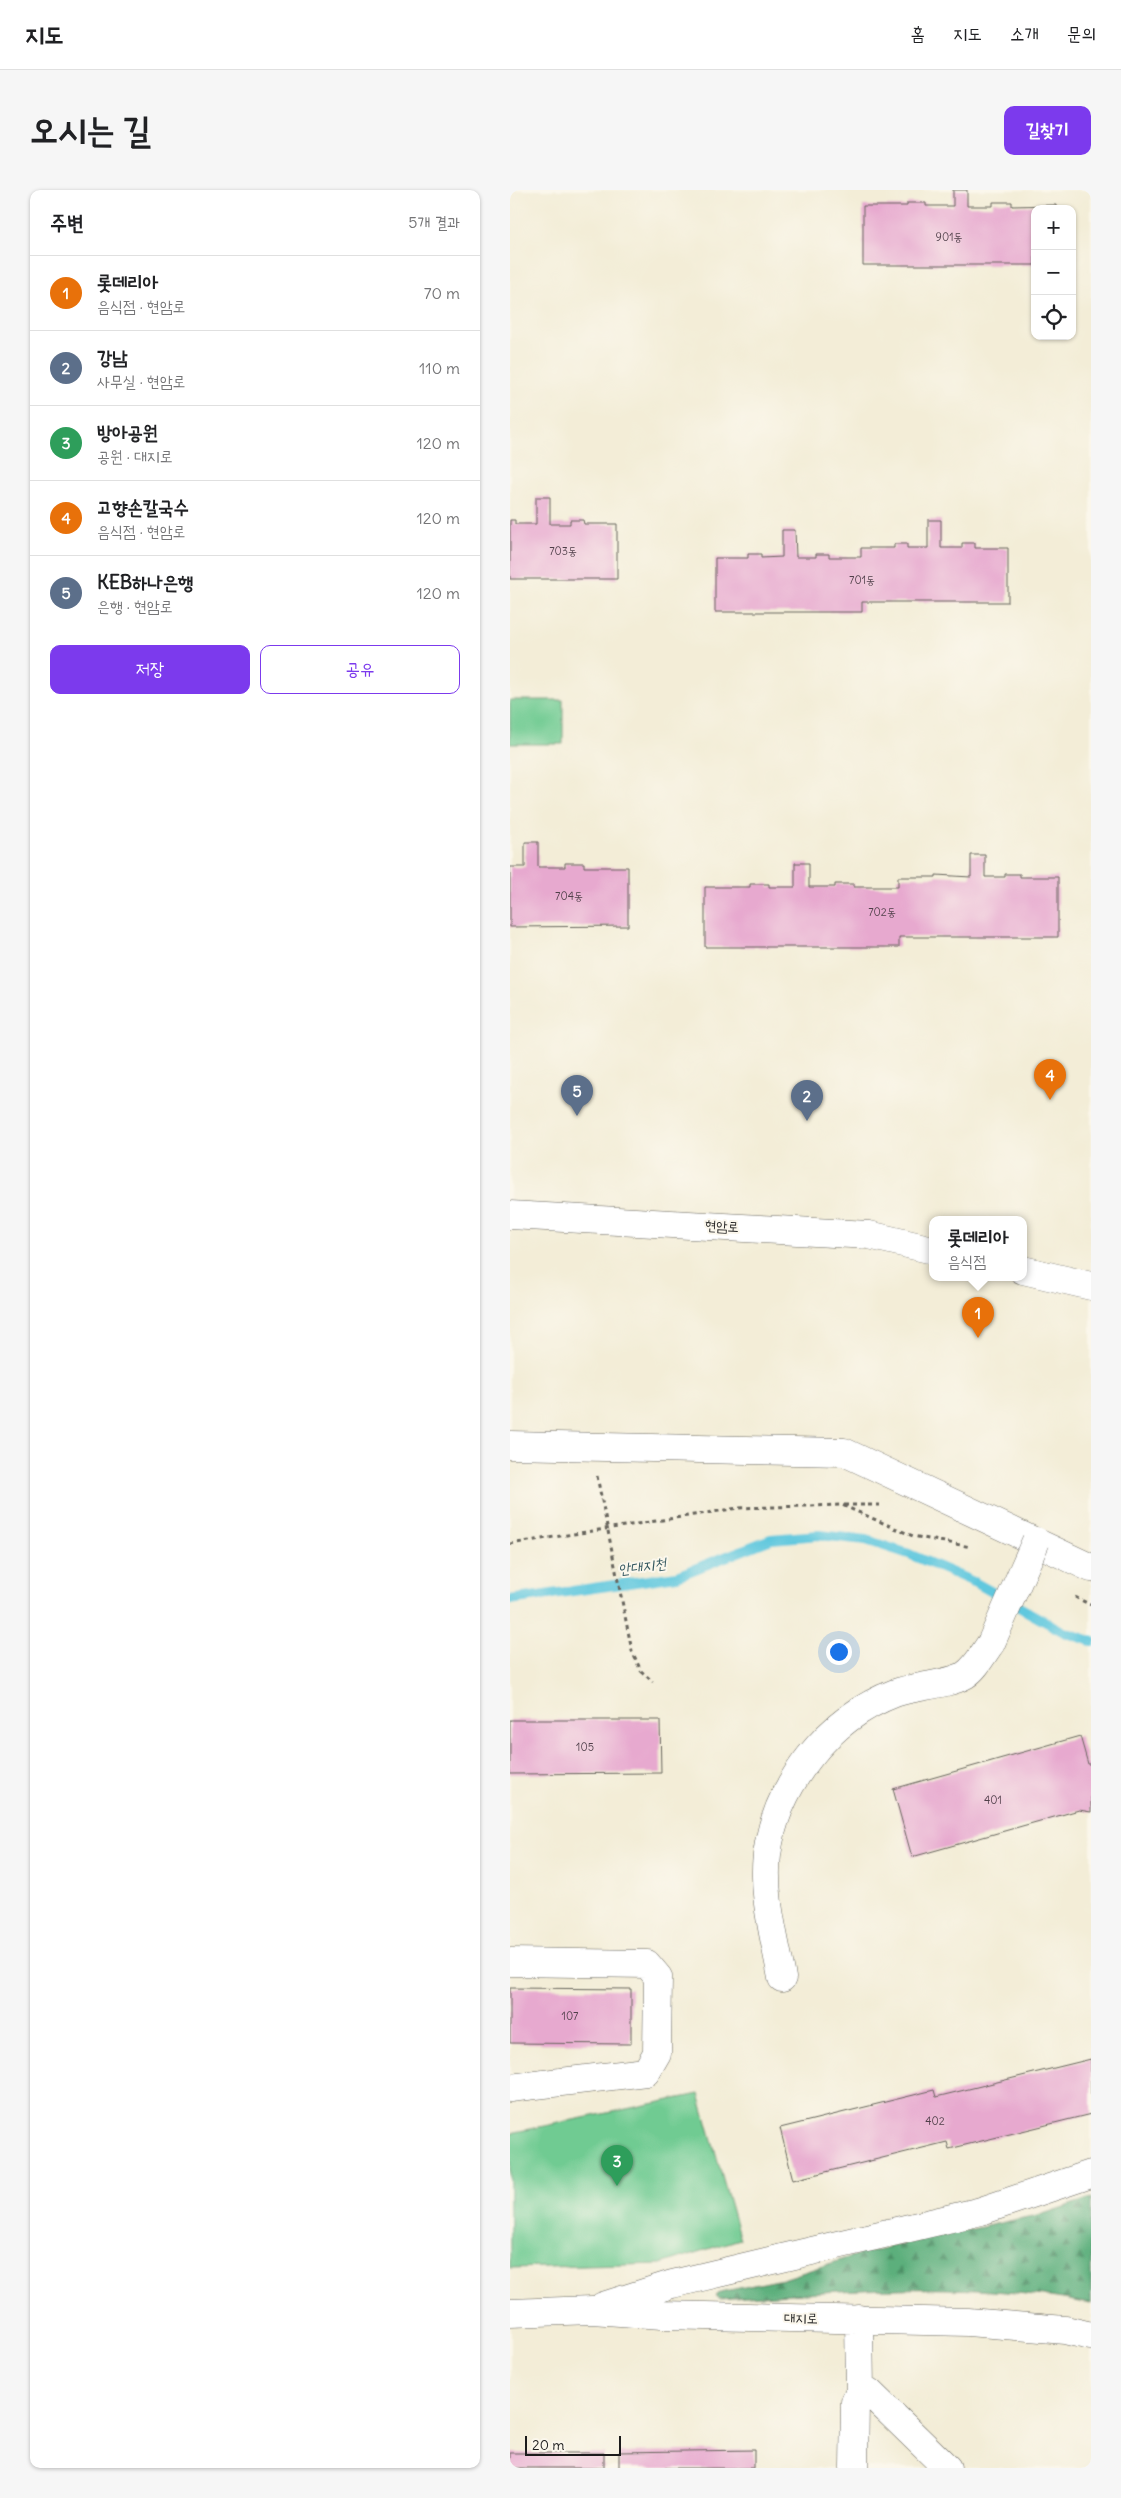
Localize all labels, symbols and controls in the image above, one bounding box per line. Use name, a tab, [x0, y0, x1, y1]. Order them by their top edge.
text: 지도	[25, 19, 64, 49]
text: 홈	[911, 22, 925, 45]
text: 지도	[953, 22, 982, 45]
text: 소개	[1010, 22, 1039, 45]
text: 문의	[1067, 22, 1096, 45]
button: 길찾기	[1004, 106, 1091, 155]
text: 오시는 길	[30, 107, 151, 151]
map controls	[1031, 205, 1076, 340]
button: +	[1031, 205, 1076, 250]
text: 주변	[50, 209, 84, 236]
text: 5개 결과	[408, 212, 460, 232]
house number: 901동	[936, 230, 963, 244]
button: −	[1031, 250, 1076, 295]
text: 롯데리아	[97, 270, 158, 294]
text: 1	[63, 283, 69, 303]
text: 70 m	[424, 283, 460, 303]
button: locate	[1031, 295, 1076, 340]
text: 음식점 · 현암로	[97, 296, 185, 316]
text: 강남	[97, 345, 128, 369]
text: 2	[62, 358, 70, 378]
text: 110 m	[419, 358, 460, 378]
text: 사무실 · 현암로	[97, 371, 185, 391]
text: 방아공원	[97, 420, 158, 444]
text: 3	[61, 433, 71, 453]
text: 120 m	[417, 433, 460, 453]
text: 공원 · 대지로	[97, 446, 173, 466]
text: 고향손칼국수	[97, 495, 189, 519]
text: 4	[61, 508, 71, 528]
text: 120 m	[417, 508, 460, 528]
text: 음식점 · 현암로	[97, 521, 185, 541]
house number: 703동	[549, 544, 577, 558]
text: KEB하나은행	[97, 570, 193, 594]
house number: 701동	[849, 573, 875, 587]
text: 5	[61, 583, 71, 603]
text: 120 m	[417, 583, 460, 603]
text: 은행 · 현암로	[97, 596, 173, 616]
button: 저장	[50, 645, 250, 694]
button: 공유	[260, 645, 460, 694]
house number: 704동	[555, 889, 583, 903]
house number: 702동	[868, 905, 896, 919]
pin: 4	[1034, 1059, 1066, 1100]
pin: 5	[561, 1075, 593, 1116]
pin: 2	[791, 1080, 823, 1121]
street label: 현암로	[705, 1216, 739, 1236]
popup	[929, 1216, 1027, 1281]
text: 롯데리아	[947, 1225, 1009, 1249]
text: 음식점	[947, 1251, 986, 1271]
pin: 1	[962, 1297, 994, 1338]
water label: 안대지천	[617, 1553, 669, 1579]
your location	[826, 1639, 852, 1665]
house number: 105	[576, 1740, 594, 1754]
house number: 401	[984, 1793, 1002, 1807]
house number: 107	[562, 2009, 579, 2023]
house number: 402	[925, 2114, 945, 2128]
pin: 3	[601, 2145, 633, 2186]
street label: 대지로	[784, 2309, 818, 2327]
scale bar	[525, 2433, 621, 2456]
text: 20 m	[532, 2436, 565, 2454]

